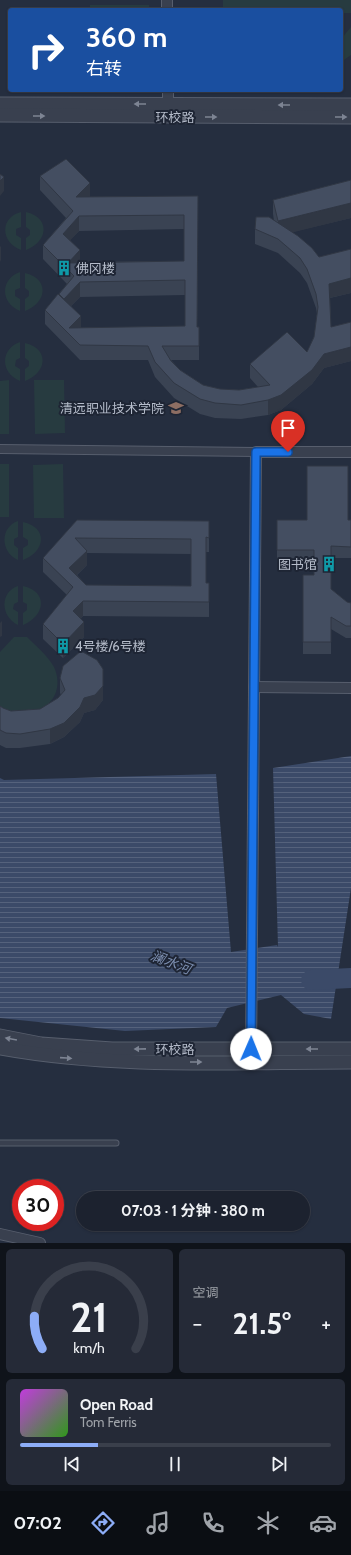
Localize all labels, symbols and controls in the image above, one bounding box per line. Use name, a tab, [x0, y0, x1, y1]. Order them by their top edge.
text: 360 m	[86, 20, 167, 54]
icon: right	[20, 24, 72, 76]
text: 右转	[86, 58, 122, 80]
one-way arrow	[133, 101, 146, 107]
one-way arrow	[277, 102, 290, 108]
street label: 环校路	[155, 109, 195, 125]
one-way arrow	[33, 113, 46, 119]
one-way arrow	[205, 114, 218, 120]
one-way arrow	[335, 114, 348, 120]
building icon: 佛冈楼	[55, 259, 73, 277]
place label: 佛冈楼	[76, 260, 115, 276]
school or university icon: 清远职业技术学院	[167, 399, 185, 417]
place label: 清远职业技术学院	[60, 400, 164, 416]
pin	[271, 411, 305, 452]
icon: arrive	[277, 417, 299, 439]
building icon: 图书馆	[320, 555, 338, 573]
place label: 图书馆	[278, 556, 317, 572]
building icon: 4号楼/6号楼	[54, 637, 72, 655]
place label: 4号楼/6号楼	[75, 638, 146, 654]
water label: 澜水河	[148, 946, 197, 979]
position arrow	[230, 1028, 272, 1070]
one-way arrow	[5, 1035, 17, 1041]
street label: 环校路	[155, 1041, 195, 1057]
one-way arrow	[133, 1046, 146, 1052]
one-way arrow	[305, 1046, 318, 1052]
one-way arrow	[60, 1054, 72, 1061]
one-way arrow	[190, 1059, 203, 1065]
speed limit sign: 30	[12, 1179, 64, 1231]
text: 07:03 · 1 分钟 · 380 m	[121, 1202, 265, 1220]
text: 空调	[193, 1284, 219, 1300]
text: 21	[71, 1292, 108, 1342]
text: 21.5°	[233, 1305, 291, 1342]
text: −	[193, 1310, 202, 1337]
text: +	[321, 1310, 331, 1337]
text: km/h	[74, 1339, 105, 1357]
text: Open Road	[80, 1396, 153, 1414]
text: Tom Ferris	[80, 1414, 137, 1430]
icon: previous	[61, 1453, 83, 1475]
icon: pause	[164, 1453, 186, 1475]
icon: next	[268, 1453, 290, 1475]
icon: directions	[89, 1509, 117, 1537]
icon: music	[144, 1509, 172, 1537]
icon: phone	[199, 1509, 227, 1537]
icon: climate	[254, 1509, 282, 1537]
icon: car	[309, 1509, 337, 1537]
text: 07:02	[14, 1512, 62, 1534]

